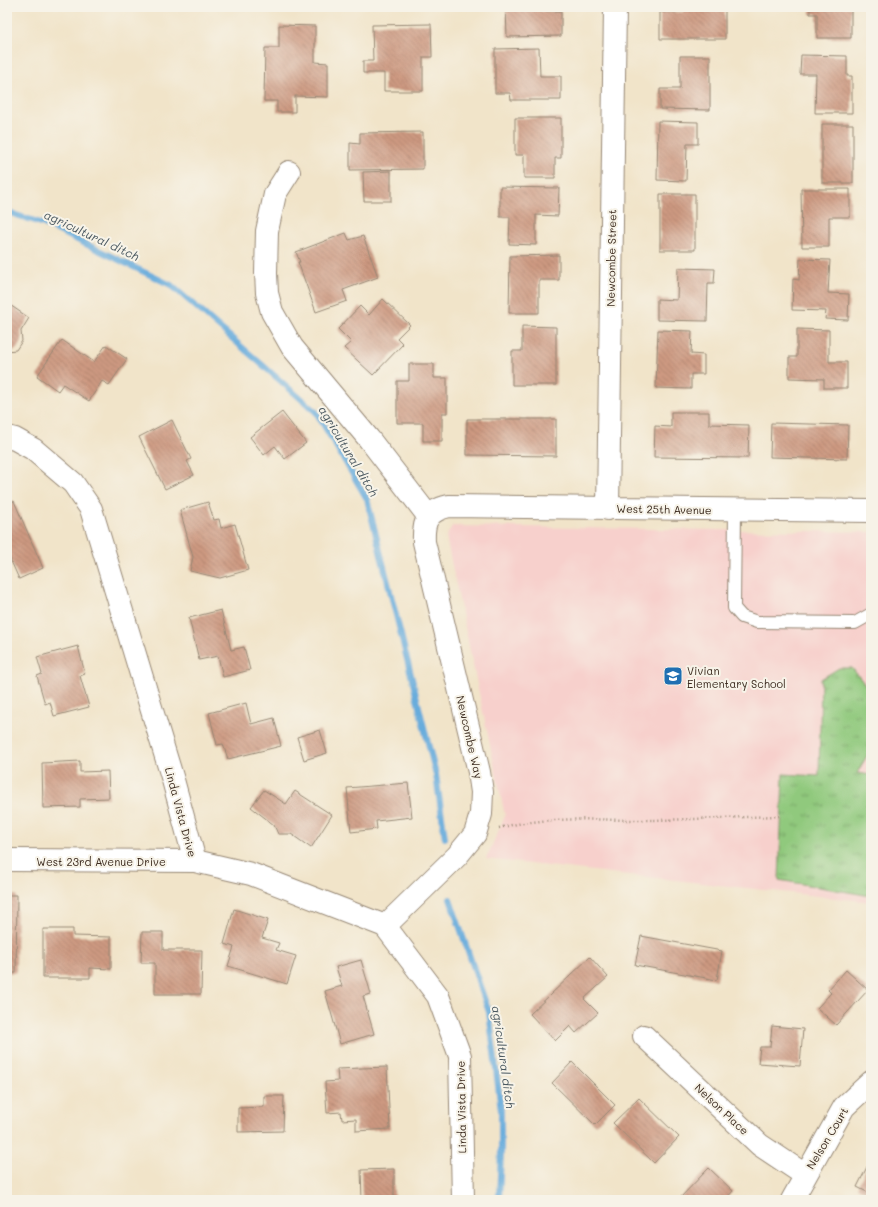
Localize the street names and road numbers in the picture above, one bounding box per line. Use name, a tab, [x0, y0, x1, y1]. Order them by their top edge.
street label: Newcombe Street	[603, 209, 619, 307]
street label: West 25th Avenue	[616, 501, 712, 517]
street label: Newcombe Way	[453, 694, 487, 780]
street label: Linda Vista Drive	[162, 765, 200, 859]
street label: West 23rd Avenue Drive	[36, 854, 166, 869]
street label: Linda Vista Drive	[453, 1060, 469, 1153]
street label: Nelson Place	[692, 1080, 752, 1138]
street label: Nelson Court	[803, 1104, 852, 1172]

